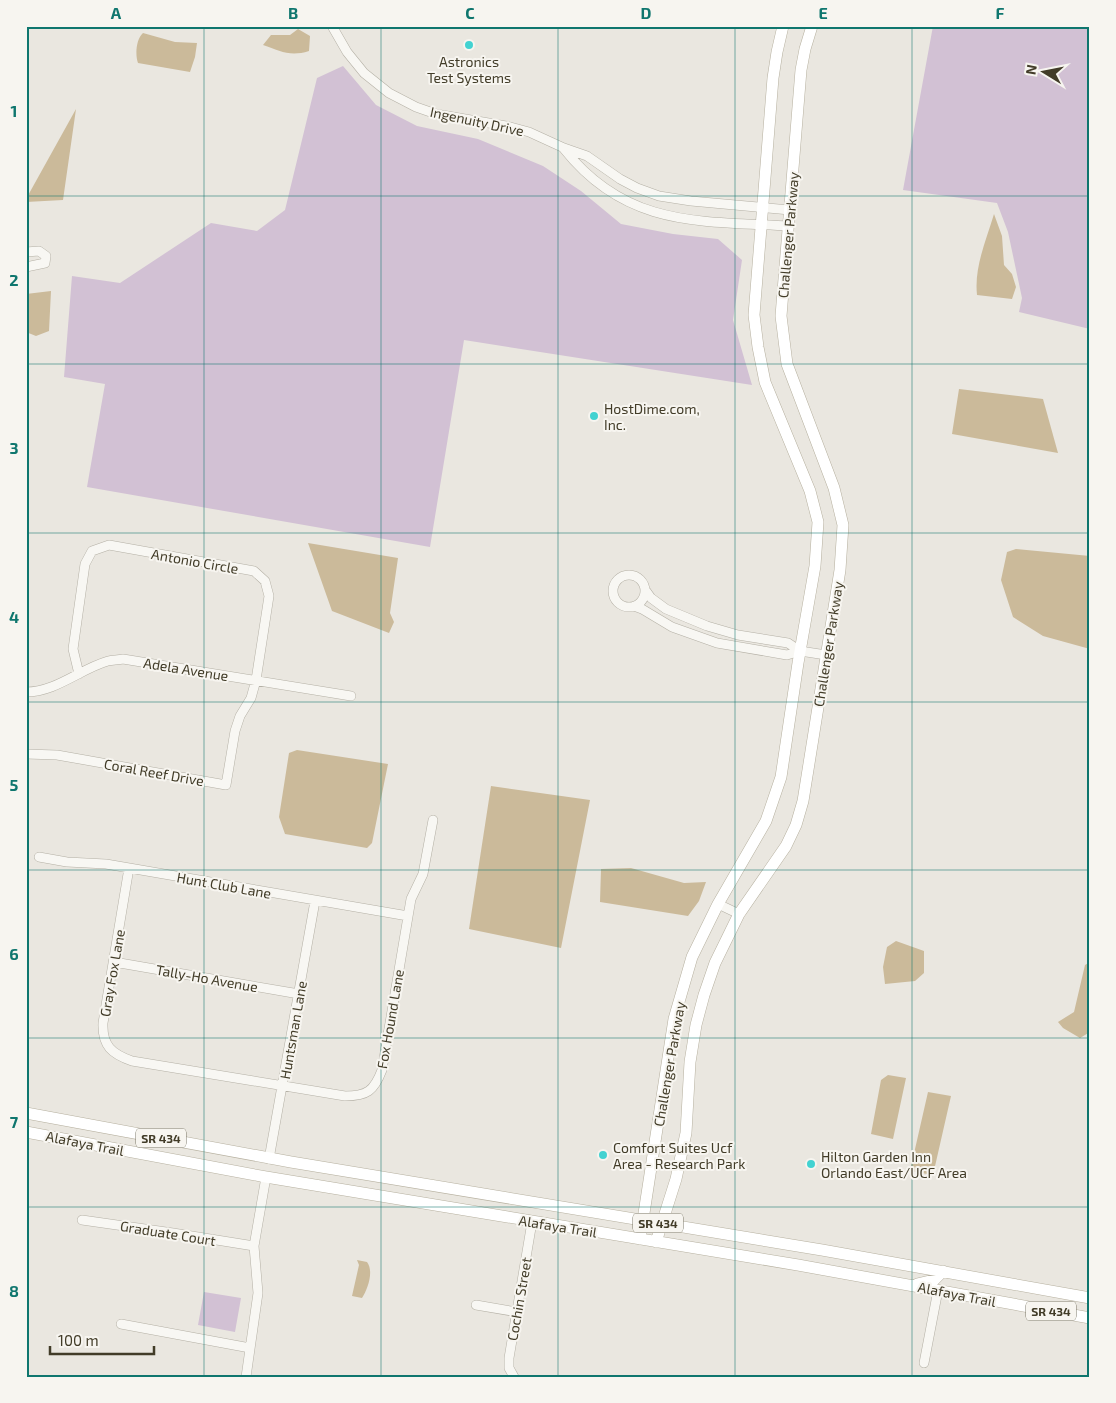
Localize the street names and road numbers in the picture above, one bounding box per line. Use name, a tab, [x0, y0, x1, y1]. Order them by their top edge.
street label: Ingenuity Drive	[429, 103, 525, 139]
street label: Challenger Parkway	[774, 171, 802, 299]
street label: Antonio Circle	[150, 545, 240, 577]
street label: Challenger Parkway	[810, 580, 846, 708]
street label: Adela Avenue	[142, 654, 230, 684]
street label: Coral Reef Drive	[103, 755, 205, 789]
street label: Hunt Club Lane	[175, 868, 273, 902]
street label: Gray Fox Lane	[96, 928, 128, 1018]
street label: Tally-Ho Avenue	[155, 961, 259, 995]
street label: Fox Hound Lane	[373, 968, 407, 1070]
street label: Huntsman Lane	[276, 979, 310, 1081]
street label: Challenger Parkway	[650, 1000, 688, 1128]
street label: Alafaya Trail	[45, 1127, 126, 1159]
road number: SR 434	[136, 1128, 186, 1148]
street label: Alafaya Trail	[518, 1211, 599, 1241]
road number: SR 434	[633, 1214, 683, 1232]
street label: Graduate Court	[119, 1217, 217, 1249]
street label: Cochin Street	[503, 1256, 535, 1342]
street label: Alafaya Trail	[917, 1278, 998, 1310]
road number: SR 434	[1026, 1302, 1076, 1320]

